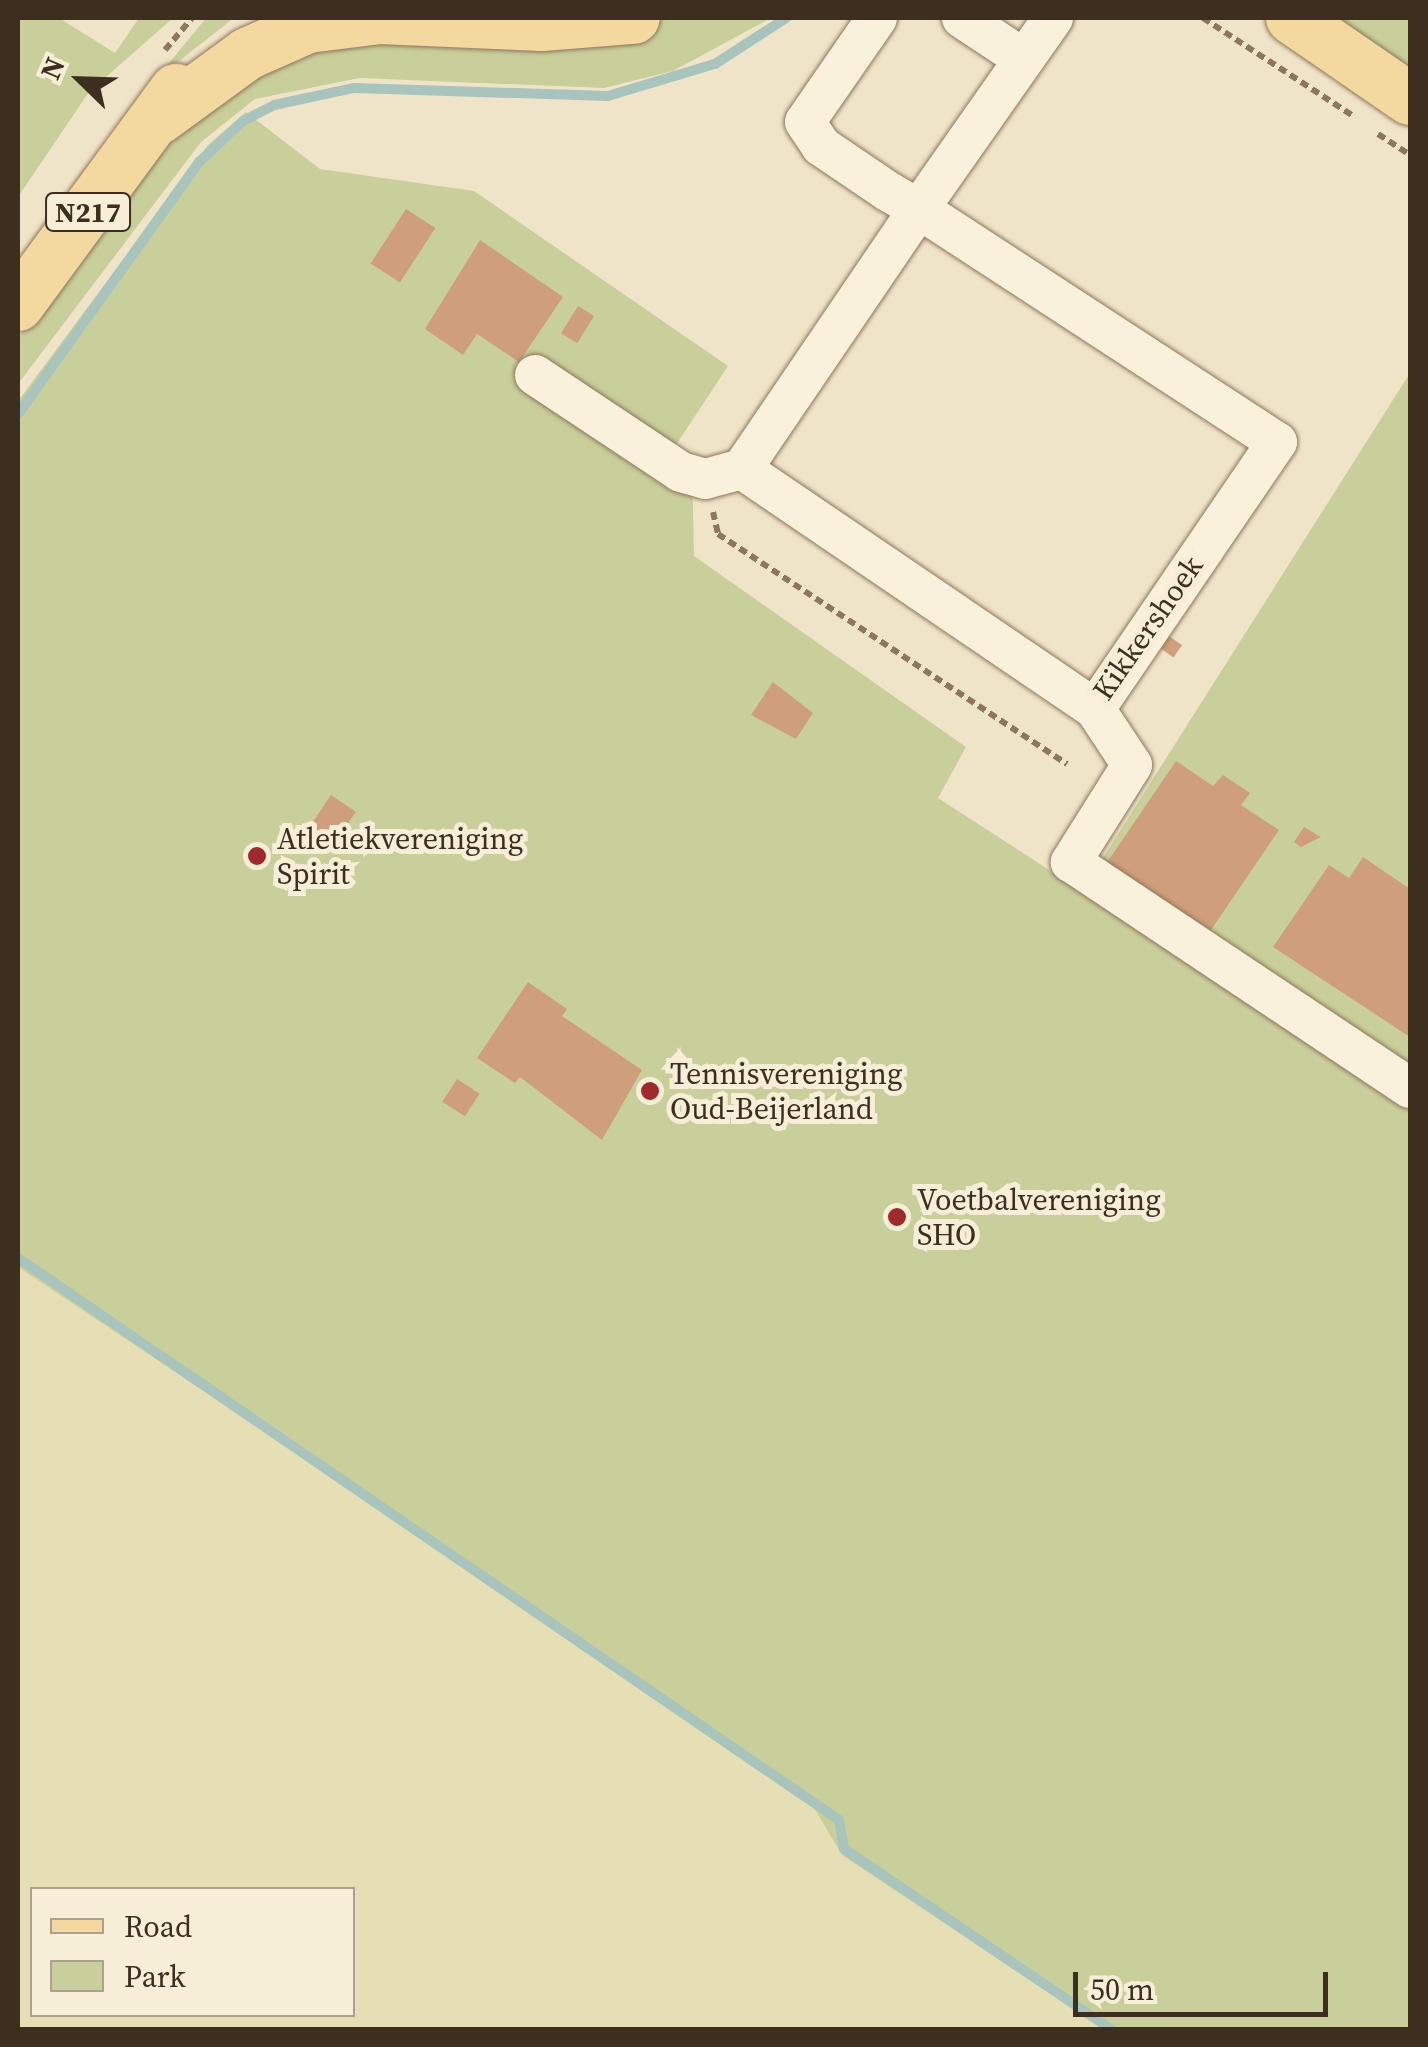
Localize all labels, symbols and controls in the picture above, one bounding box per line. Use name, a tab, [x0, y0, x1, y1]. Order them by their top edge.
north arrow	[30, 30, 130, 130]
text: N	[31, 51, 74, 85]
road number: N217	[43, 189, 133, 235]
street label: Kikkershoek	[1085, 549, 1211, 707]
place label: Atletiekvereniging Spirit	[277, 821, 523, 892]
marker: Atletiekvereniging Spirit	[246, 845, 268, 867]
place label: Tennisvereniging Oud-Beijerland	[670, 1056, 902, 1126]
marker: Tennisvereniging Oud-Beijerland	[639, 1080, 661, 1102]
place label: Voetbalvereniging SHO	[917, 1182, 1161, 1252]
marker: Voetbalvereniging SHO	[886, 1206, 908, 1228]
legend	[30, 1887, 355, 2017]
text: Road	[124, 1906, 192, 1947]
scale bar	[1078, 1952, 1333, 2014]
text: Park	[124, 1956, 186, 1997]
text: 50 m	[1090, 1969, 1154, 2010]

